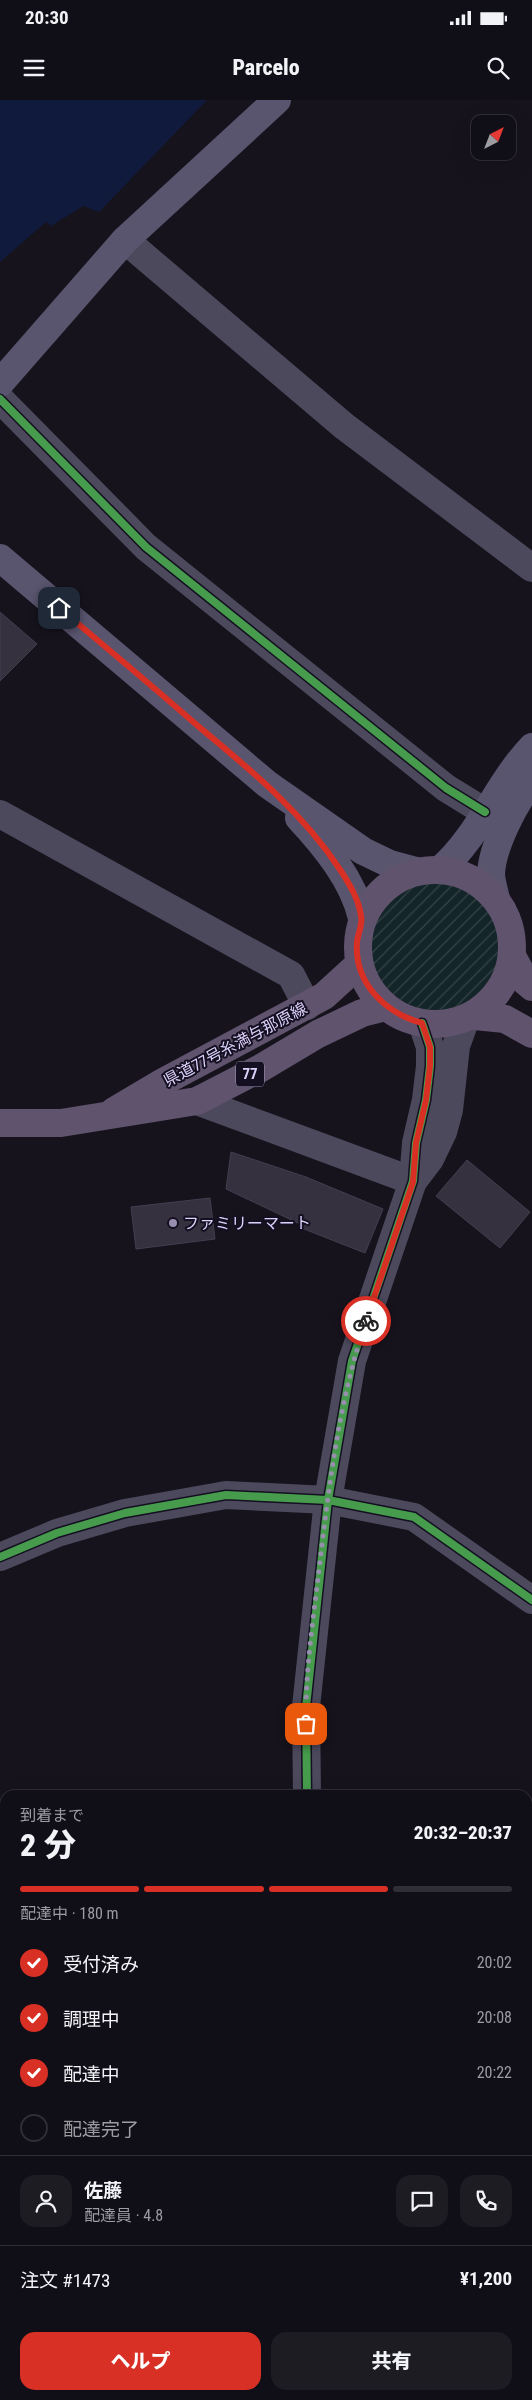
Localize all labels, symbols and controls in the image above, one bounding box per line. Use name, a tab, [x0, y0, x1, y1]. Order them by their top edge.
text: 20:30	[25, 6, 69, 29]
icon: menu	[20, 54, 48, 82]
icon: search	[484, 54, 512, 82]
text: Parcelo	[232, 55, 300, 80]
north arrow	[471, 115, 516, 160]
map controls	[471, 115, 516, 160]
pin	[38, 587, 80, 629]
icon: home	[45, 594, 73, 622]
street label: 県道77号糸満与那原線	[160, 998, 310, 1090]
road number: 77	[236, 1062, 264, 1086]
place label: ファミリーマート	[183, 1214, 311, 1233]
marker: ファミリーマート	[167, 1217, 179, 1229]
courier	[341, 1296, 391, 1346]
icon: bike	[352, 1307, 380, 1335]
pin	[285, 1703, 327, 1745]
icon: bag	[292, 1710, 320, 1738]
text: 到着まで	[20, 1806, 84, 1825]
text: 20:32–20:37	[414, 1821, 512, 1844]
text: 2 分	[20, 1826, 76, 1864]
text: 配達中 · 180 m	[20, 1904, 119, 1923]
icon: check	[20, 1949, 48, 1977]
text: 受付済み	[63, 1953, 139, 1976]
text: 20:02	[477, 1953, 512, 1972]
icon: check	[20, 2004, 48, 2032]
text: 調理中	[63, 2008, 120, 2031]
text: 20:08	[477, 2008, 512, 2027]
icon: check	[20, 2059, 48, 2087]
text: 配達中	[63, 2063, 120, 2086]
text: 20:22	[477, 2063, 512, 2082]
text: 配達完了	[63, 2118, 139, 2141]
button: person	[20, 2175, 72, 2227]
button: chat	[396, 2175, 448, 2227]
button: phone	[460, 2175, 512, 2227]
text: 佐藤	[84, 2179, 122, 2202]
text: 配達員 · 4.8	[84, 2206, 163, 2225]
text: ¥1,200	[460, 2267, 512, 2290]
text: 注文 #1473	[20, 2269, 110, 2292]
button: ヘルプ	[20, 2332, 261, 2390]
button: 共有	[271, 2332, 512, 2390]

